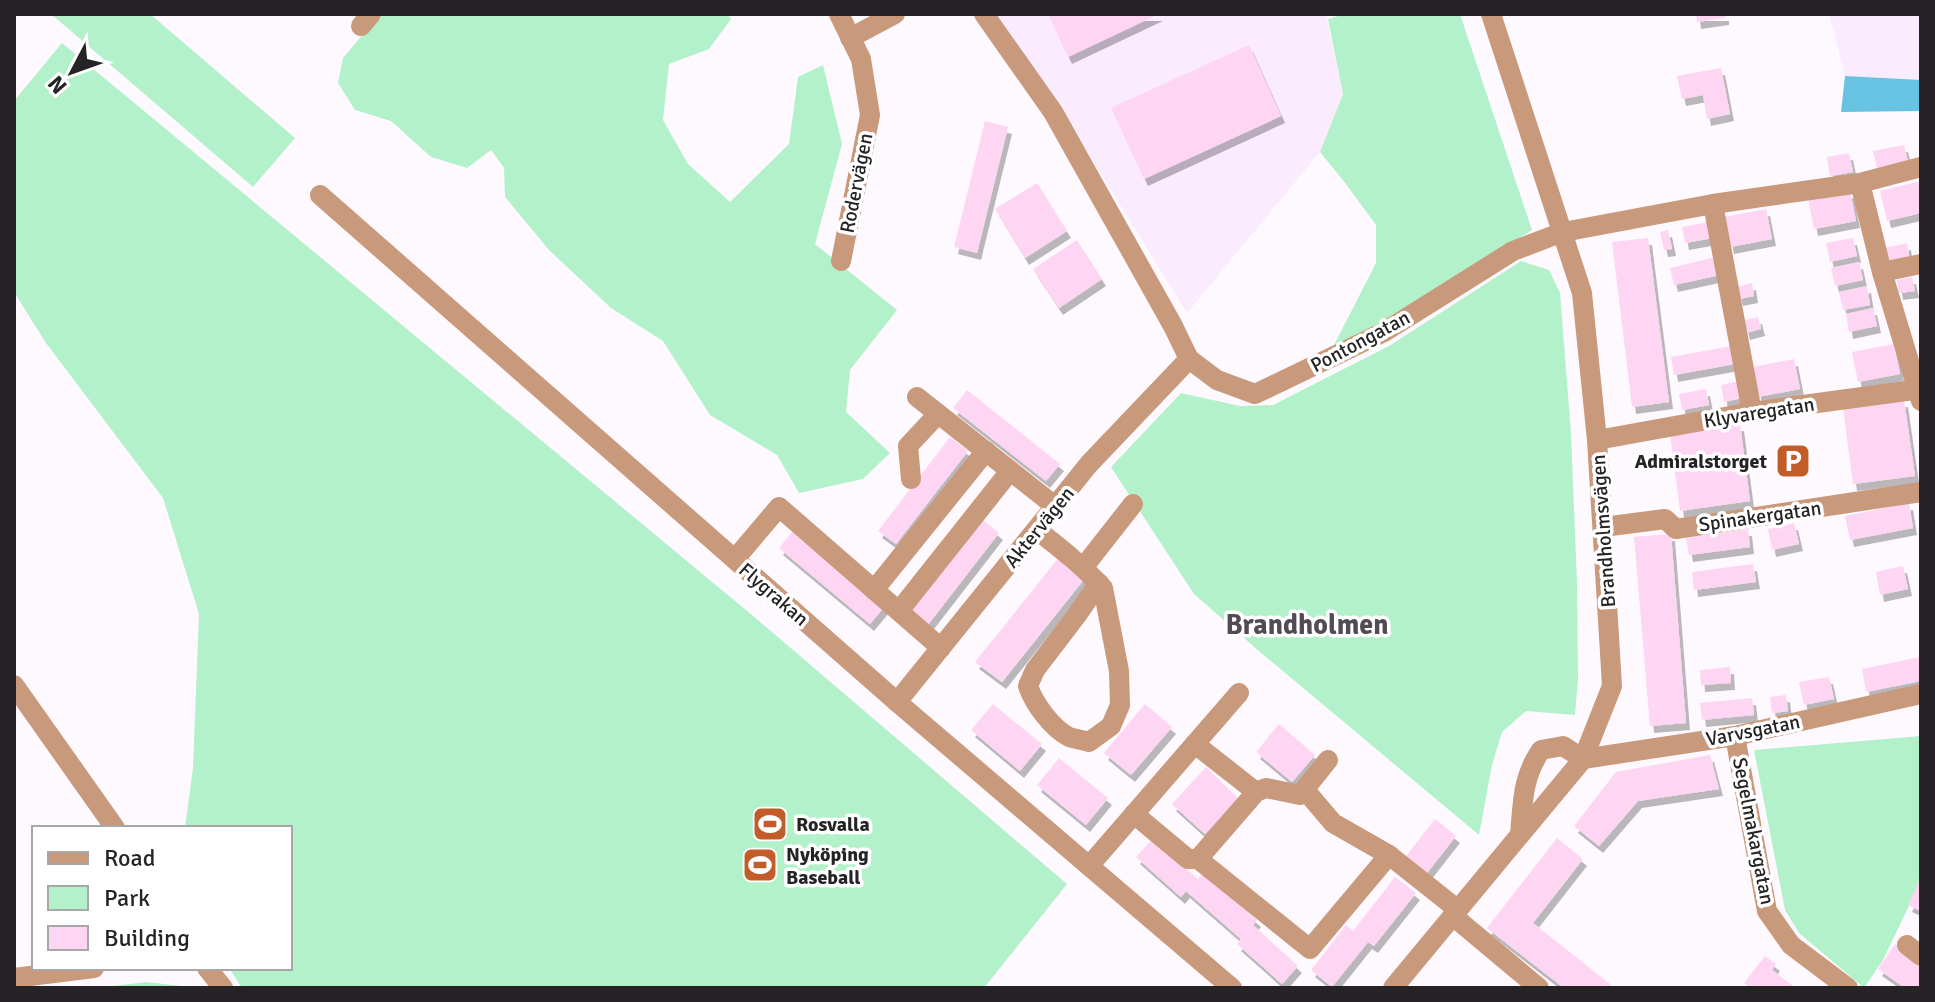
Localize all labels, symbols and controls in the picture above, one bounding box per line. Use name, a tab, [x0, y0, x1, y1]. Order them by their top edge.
north arrow	[32, 32, 112, 112]
text: N	[42, 70, 72, 99]
street label: Rodervägen	[835, 131, 878, 235]
street label: Pontongatan	[1306, 305, 1414, 378]
street label: Klyvaregatan	[1702, 391, 1816, 434]
parking icon: Admiralstorget	[1774, 442, 1812, 480]
place label: Admiralstorget	[1635, 449, 1768, 474]
street label: Brandholmsvägen	[1586, 454, 1621, 608]
street label: Aktervägen	[999, 482, 1080, 573]
street label: Spinakergatan	[1697, 496, 1823, 537]
street label: Flygrakan	[734, 557, 814, 631]
district label: Brandholmen	[1225, 608, 1389, 642]
street label: Varvsgatan	[1704, 709, 1802, 752]
street label: Segelmakargatan	[1727, 755, 1780, 907]
sports icon: Rosvalla	[751, 805, 789, 843]
place label: Rosvalla	[796, 812, 870, 837]
legend	[32, 826, 292, 970]
place label: Nyköping Baseball	[786, 842, 869, 890]
text: Road	[104, 843, 155, 873]
sports icon: Nyköping Baseball	[741, 846, 779, 884]
text: Park	[104, 883, 150, 913]
text: Building	[104, 923, 190, 953]

